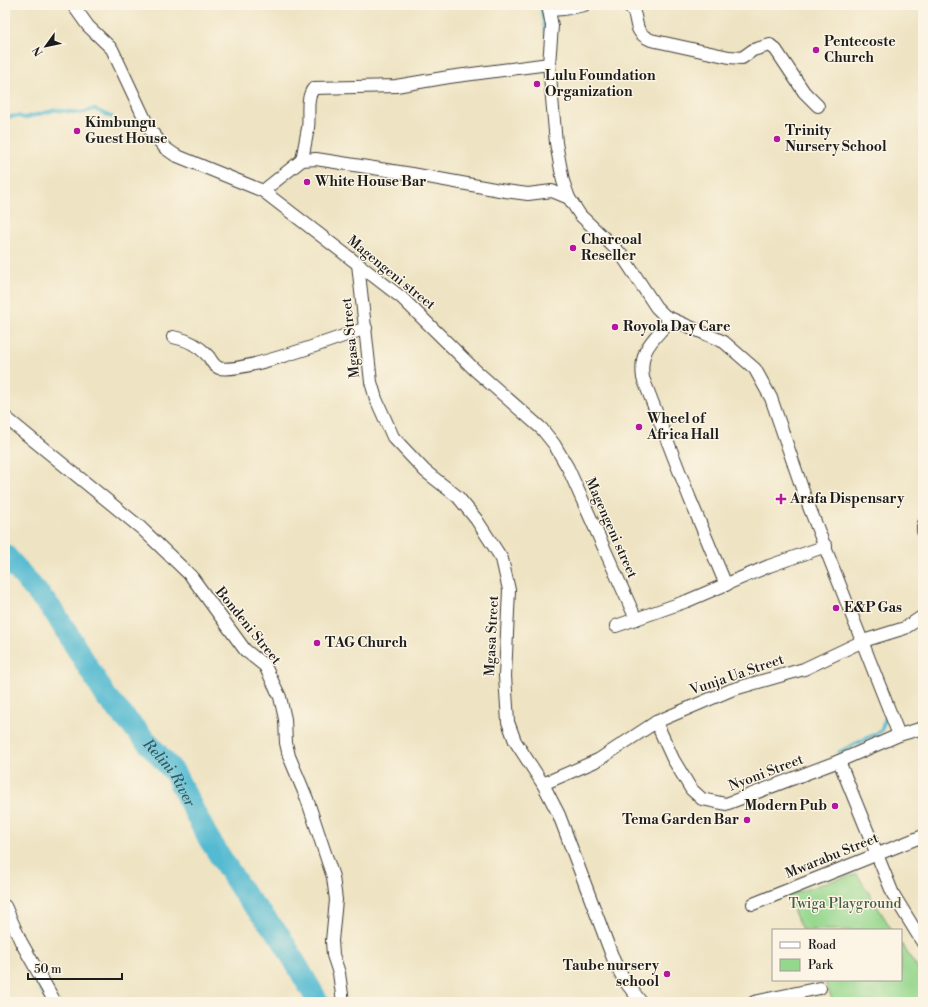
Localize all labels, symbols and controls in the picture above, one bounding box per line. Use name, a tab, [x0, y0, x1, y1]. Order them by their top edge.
north arrow	[26, 26, 66, 66]
place label: Pentecoste Church	[824, 33, 896, 67]
text: N	[30, 43, 47, 58]
marker: Pentecoste Church	[811, 45, 821, 55]
place label: Lulu Foundation Organization	[545, 67, 656, 101]
marker: Lulu Foundation Organization	[532, 79, 542, 89]
place label: Kimbungu Guest House	[85, 114, 168, 148]
place label: Trinity Nursery School	[785, 122, 887, 156]
marker: Kimbungu Guest House	[72, 126, 82, 136]
marker: Trinity Nursery School	[772, 134, 782, 144]
place label: White House Bar	[314, 173, 426, 191]
marker: White House Bar	[302, 177, 312, 187]
place label: Charcoal Reseller	[581, 231, 642, 265]
street label: Magengeni street	[343, 232, 439, 314]
marker: Charcoal Reseller	[568, 243, 578, 253]
street label: Mgasa Street	[338, 297, 364, 379]
place label: Royola Day Care	[623, 318, 731, 336]
marker: Royola Day Care	[610, 322, 620, 332]
place label: Wheel of Africa Hall	[646, 410, 719, 444]
marker: Wheel of Africa Hall	[634, 422, 644, 432]
street label: Magengeni street	[581, 475, 641, 581]
place label: Arafa Dispensary	[789, 490, 905, 508]
marker: Arafa Dispensary	[775, 493, 787, 505]
street label: Bondeni Street	[210, 583, 285, 669]
street label: Mgasa Street	[481, 595, 503, 677]
place label: E&P Gas	[844, 599, 902, 617]
marker: E&P Gas	[831, 603, 841, 613]
place label: TAG Church	[325, 634, 408, 652]
marker: TAG Church	[312, 638, 322, 648]
street label: Vunja Ua Street	[687, 650, 786, 700]
water label: Relini River	[138, 734, 200, 810]
street label: Nyoni Street	[726, 750, 806, 795]
place label: Modern Pub	[744, 797, 827, 815]
marker: Modern Pub	[830, 801, 840, 811]
place label: Tema Garden Bar	[622, 811, 739, 829]
marker: Tema Garden Bar	[742, 815, 752, 825]
street label: Mwarabu Street	[783, 829, 881, 883]
park label: Twiga Playground	[789, 895, 902, 913]
legend	[772, 929, 902, 981]
text: Road	[808, 938, 836, 953]
scale bar	[28, 955, 122, 981]
place label: Taube nursery school	[563, 957, 660, 991]
text: Park	[808, 958, 834, 973]
text: 50 m	[34, 962, 62, 977]
marker: Taube nursery school	[662, 969, 672, 979]

